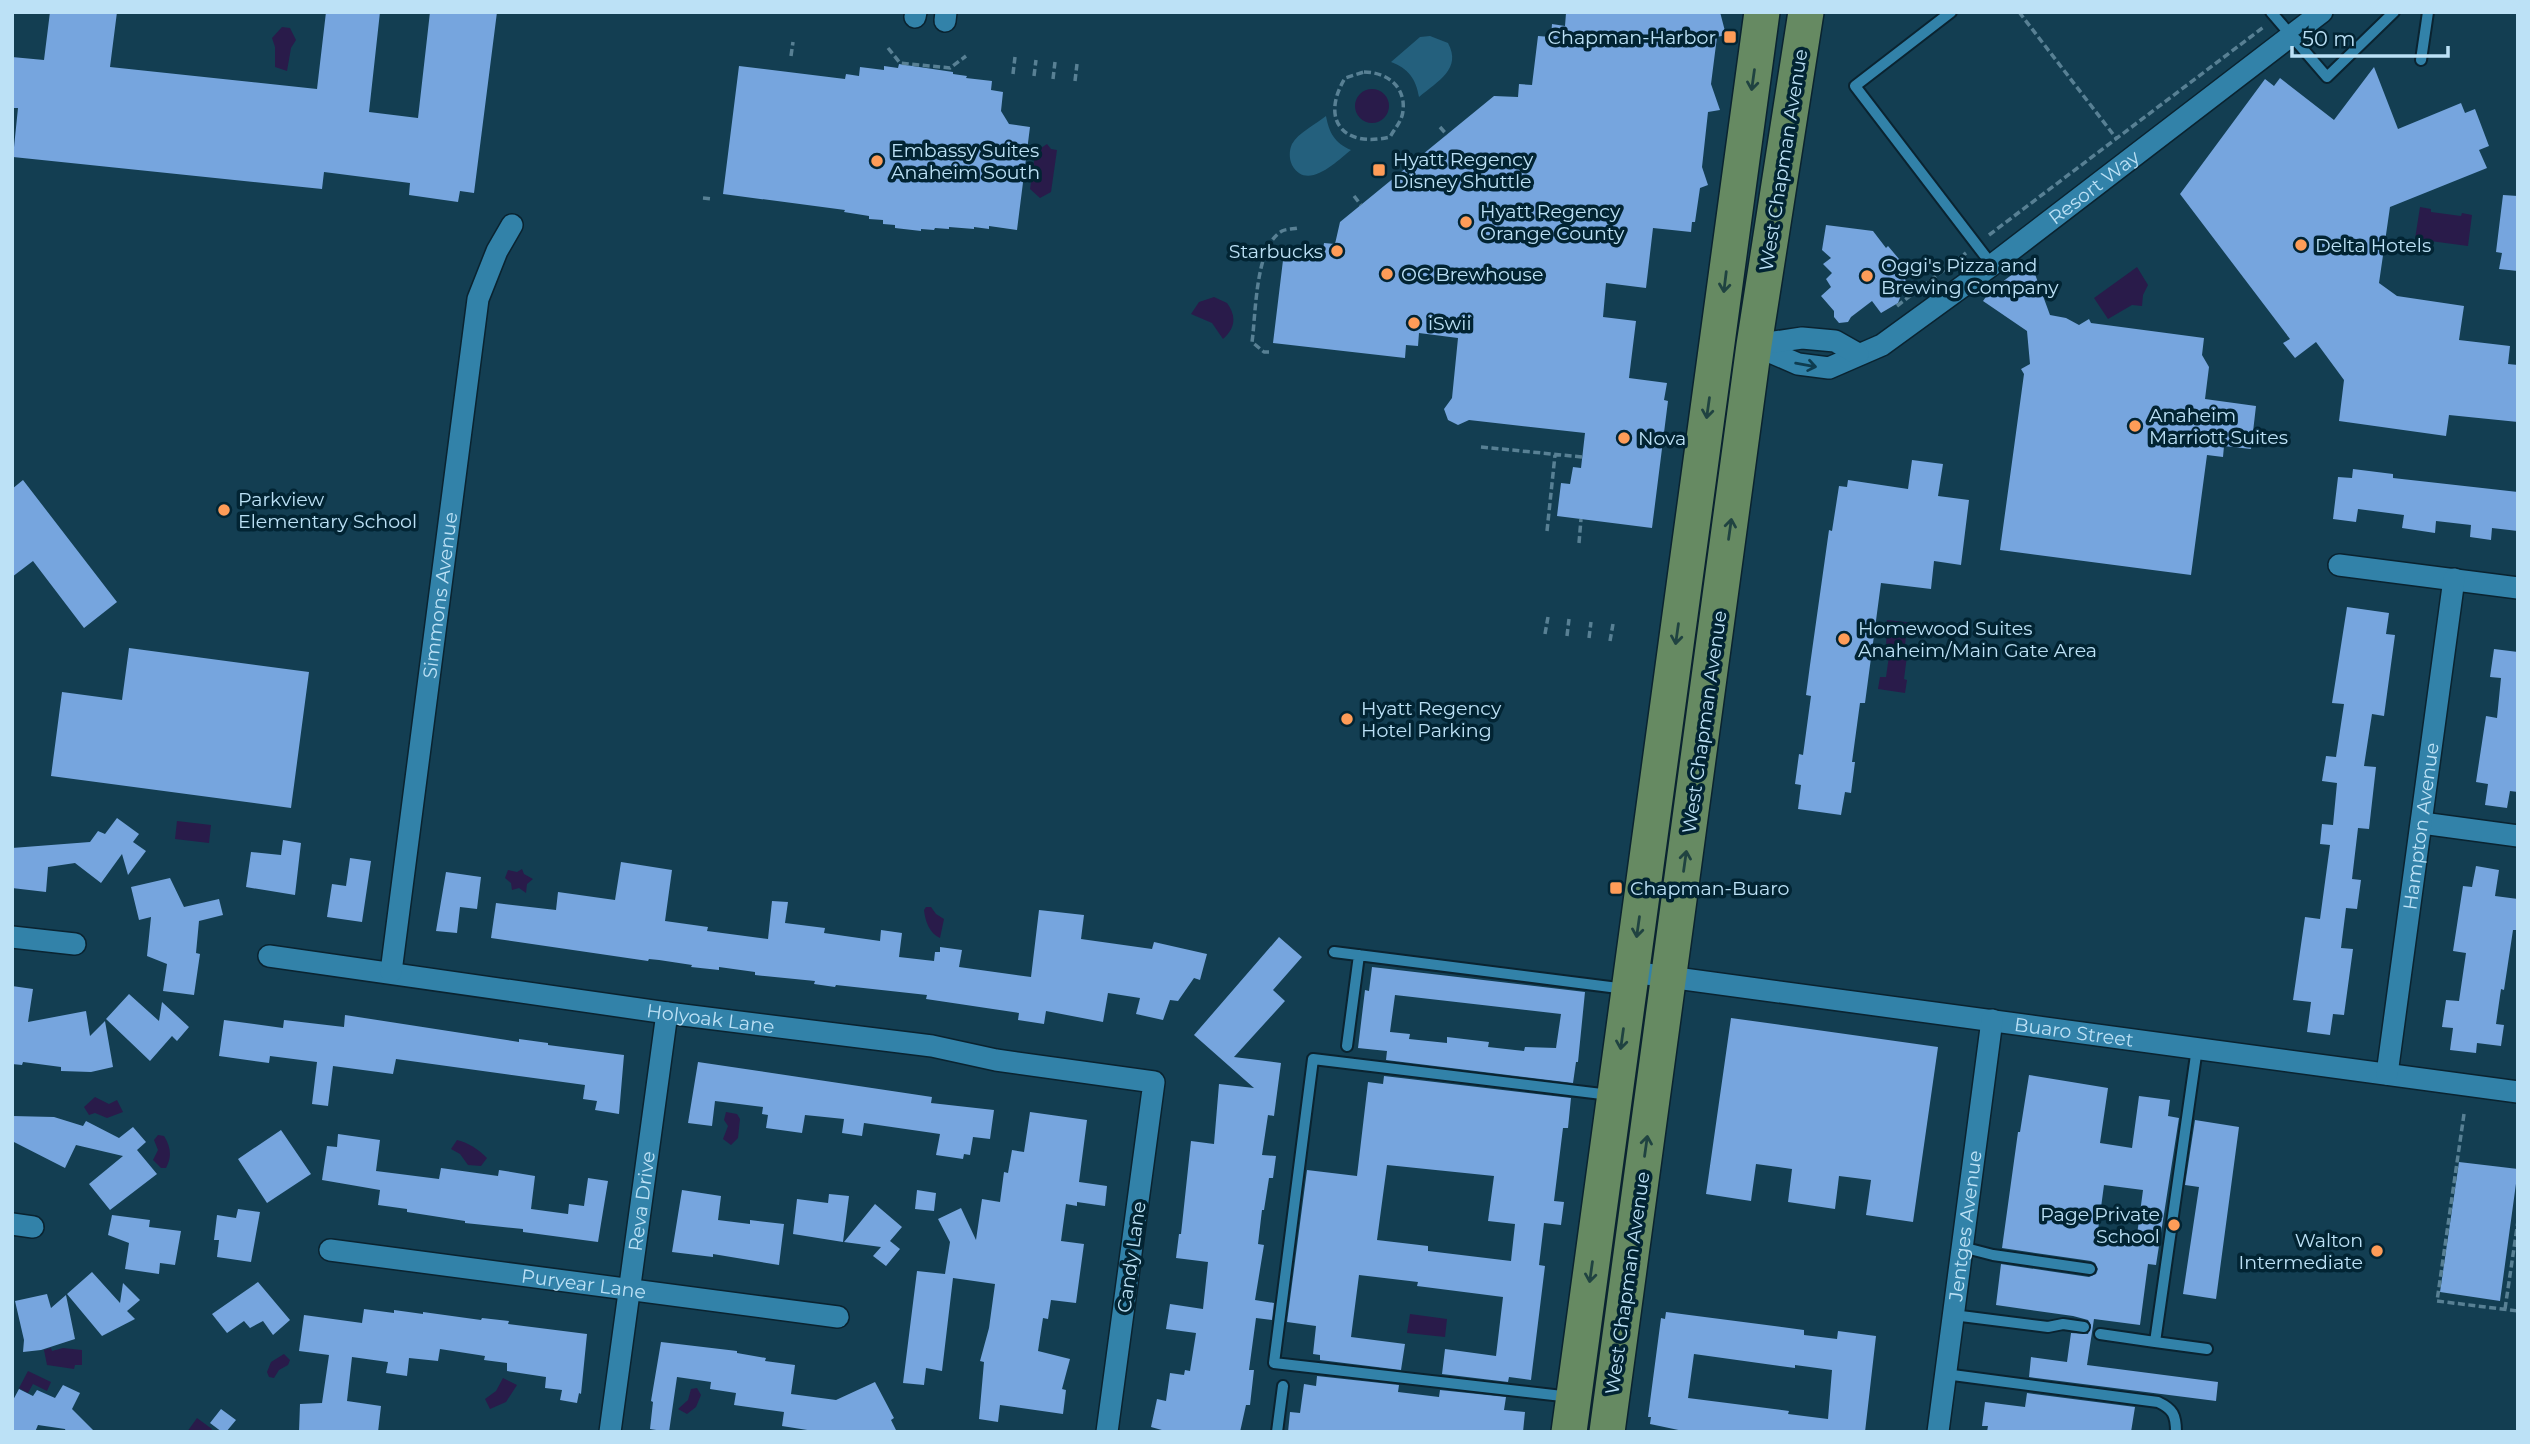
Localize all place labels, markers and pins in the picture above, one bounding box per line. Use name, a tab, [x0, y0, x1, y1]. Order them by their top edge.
place label: Chapman-Harbor	[1548, 26, 1716, 49]
marker: Chapman-Harbor	[1722, 29, 1738, 45]
place label: Embassy Suites Anaheim South	[891, 139, 1040, 184]
place label: Hyatt Regency Disney Shuttle	[1393, 148, 1534, 193]
marker: Embassy Suites Anaheim South	[869, 153, 885, 169]
marker: Hyatt Regency Disney Shuttle	[1371, 162, 1387, 178]
place label: Hyatt Regency Orange County	[1480, 200, 1625, 245]
marker: Hyatt Regency Orange County	[1458, 214, 1474, 230]
place label: Delta Hotels	[2315, 234, 2431, 257]
marker: Delta Hotels	[2293, 237, 2309, 253]
place label: Starbucks	[1229, 240, 1323, 263]
marker: Starbucks	[1329, 243, 1345, 259]
place label: Oggi's Pizza and Brewing Company	[1881, 254, 2059, 299]
place label: OC Brewhouse	[1401, 263, 1543, 286]
marker: OC Brewhouse	[1379, 266, 1395, 282]
marker: Oggi's Pizza and Brewing Company	[1859, 268, 1875, 284]
place label: iSwii	[1428, 312, 1472, 335]
marker: iSwii	[1406, 315, 1422, 331]
place label: Anaheim Marriott Suites	[2149, 404, 2288, 449]
marker: Anaheim Marriott Suites	[2127, 418, 2143, 434]
place label: Nova	[1638, 427, 1686, 450]
marker: Nova	[1616, 430, 1632, 446]
place label: Parkview Elementary School	[238, 488, 417, 533]
marker: Parkview Elementary School	[216, 502, 232, 518]
place label: Homewood Suites Anaheim/Main Gate Area	[1858, 617, 2097, 662]
marker: Homewood Suites Anaheim/Main Gate Area	[1836, 631, 1852, 647]
place label: Hyatt Regency Hotel Parking	[1361, 697, 1502, 742]
marker: Hyatt Regency Hotel Parking	[1339, 711, 1355, 727]
place label: Chapman-Buaro	[1630, 877, 1790, 900]
marker: Chapman-Buaro	[1608, 880, 1624, 896]
place label: Page Private School	[2040, 1203, 2160, 1248]
marker: Page Private School	[2166, 1217, 2182, 1233]
place label: Walton Intermediate	[2238, 1229, 2363, 1274]
marker: Walton Intermediate	[2369, 1243, 2385, 1259]

